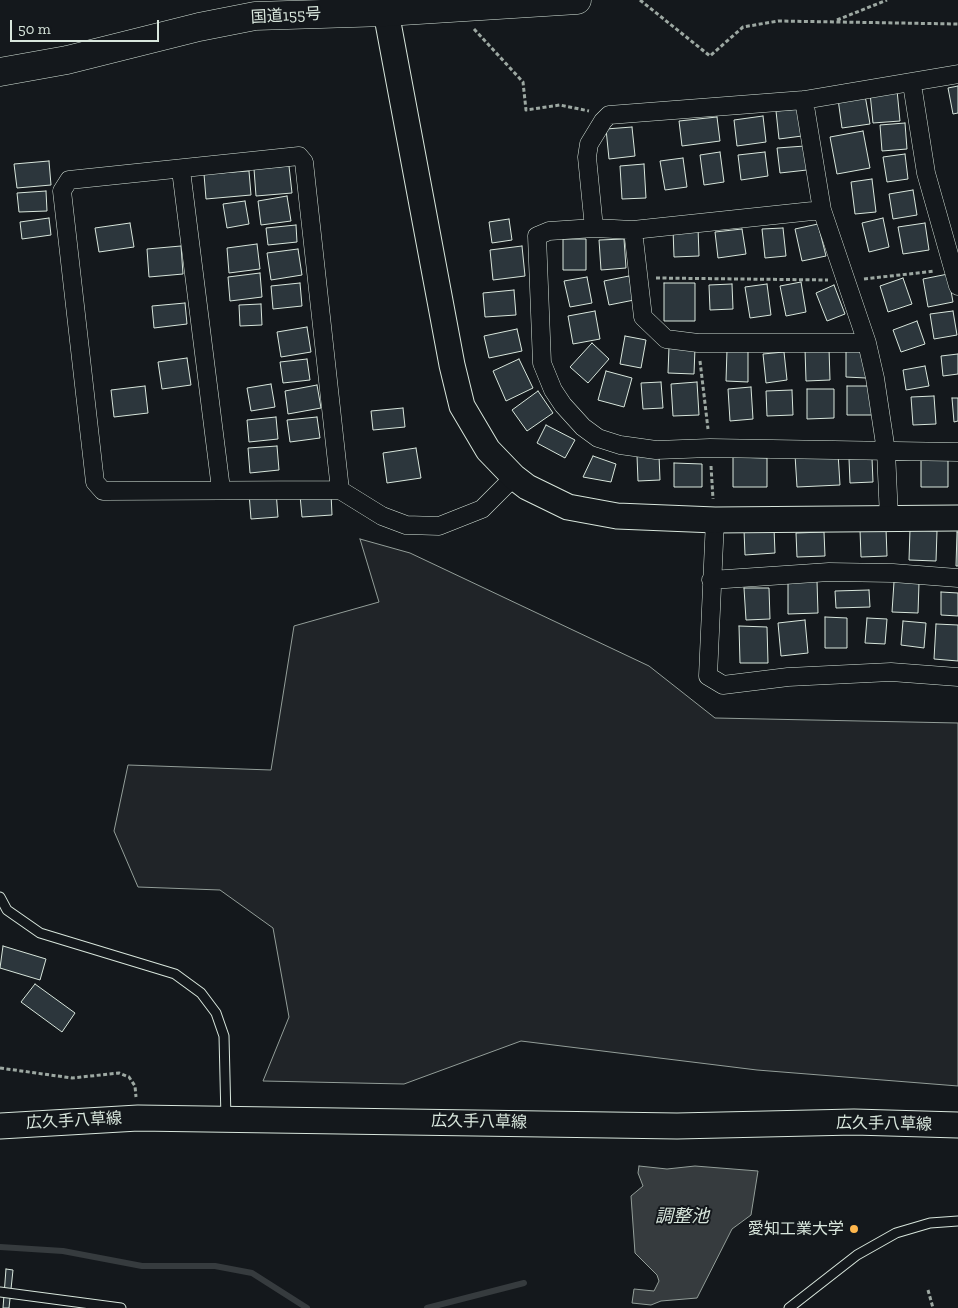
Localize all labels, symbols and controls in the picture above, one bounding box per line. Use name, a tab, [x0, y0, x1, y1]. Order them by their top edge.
street label: 国道155号	[250, 5, 322, 27]
scale bar	[12, 10, 161, 42]
text: 50 m	[18, 20, 51, 38]
street label: 広久手八草線	[26, 1109, 122, 1133]
street label: 広久手八草線	[431, 1112, 527, 1132]
street label: 広久手八草線	[836, 1114, 932, 1134]
water label: 調整池	[655, 1206, 709, 1228]
place label: 愛知工業大学	[748, 1219, 844, 1239]
marker: 愛知工業大学	[848, 1223, 860, 1235]

